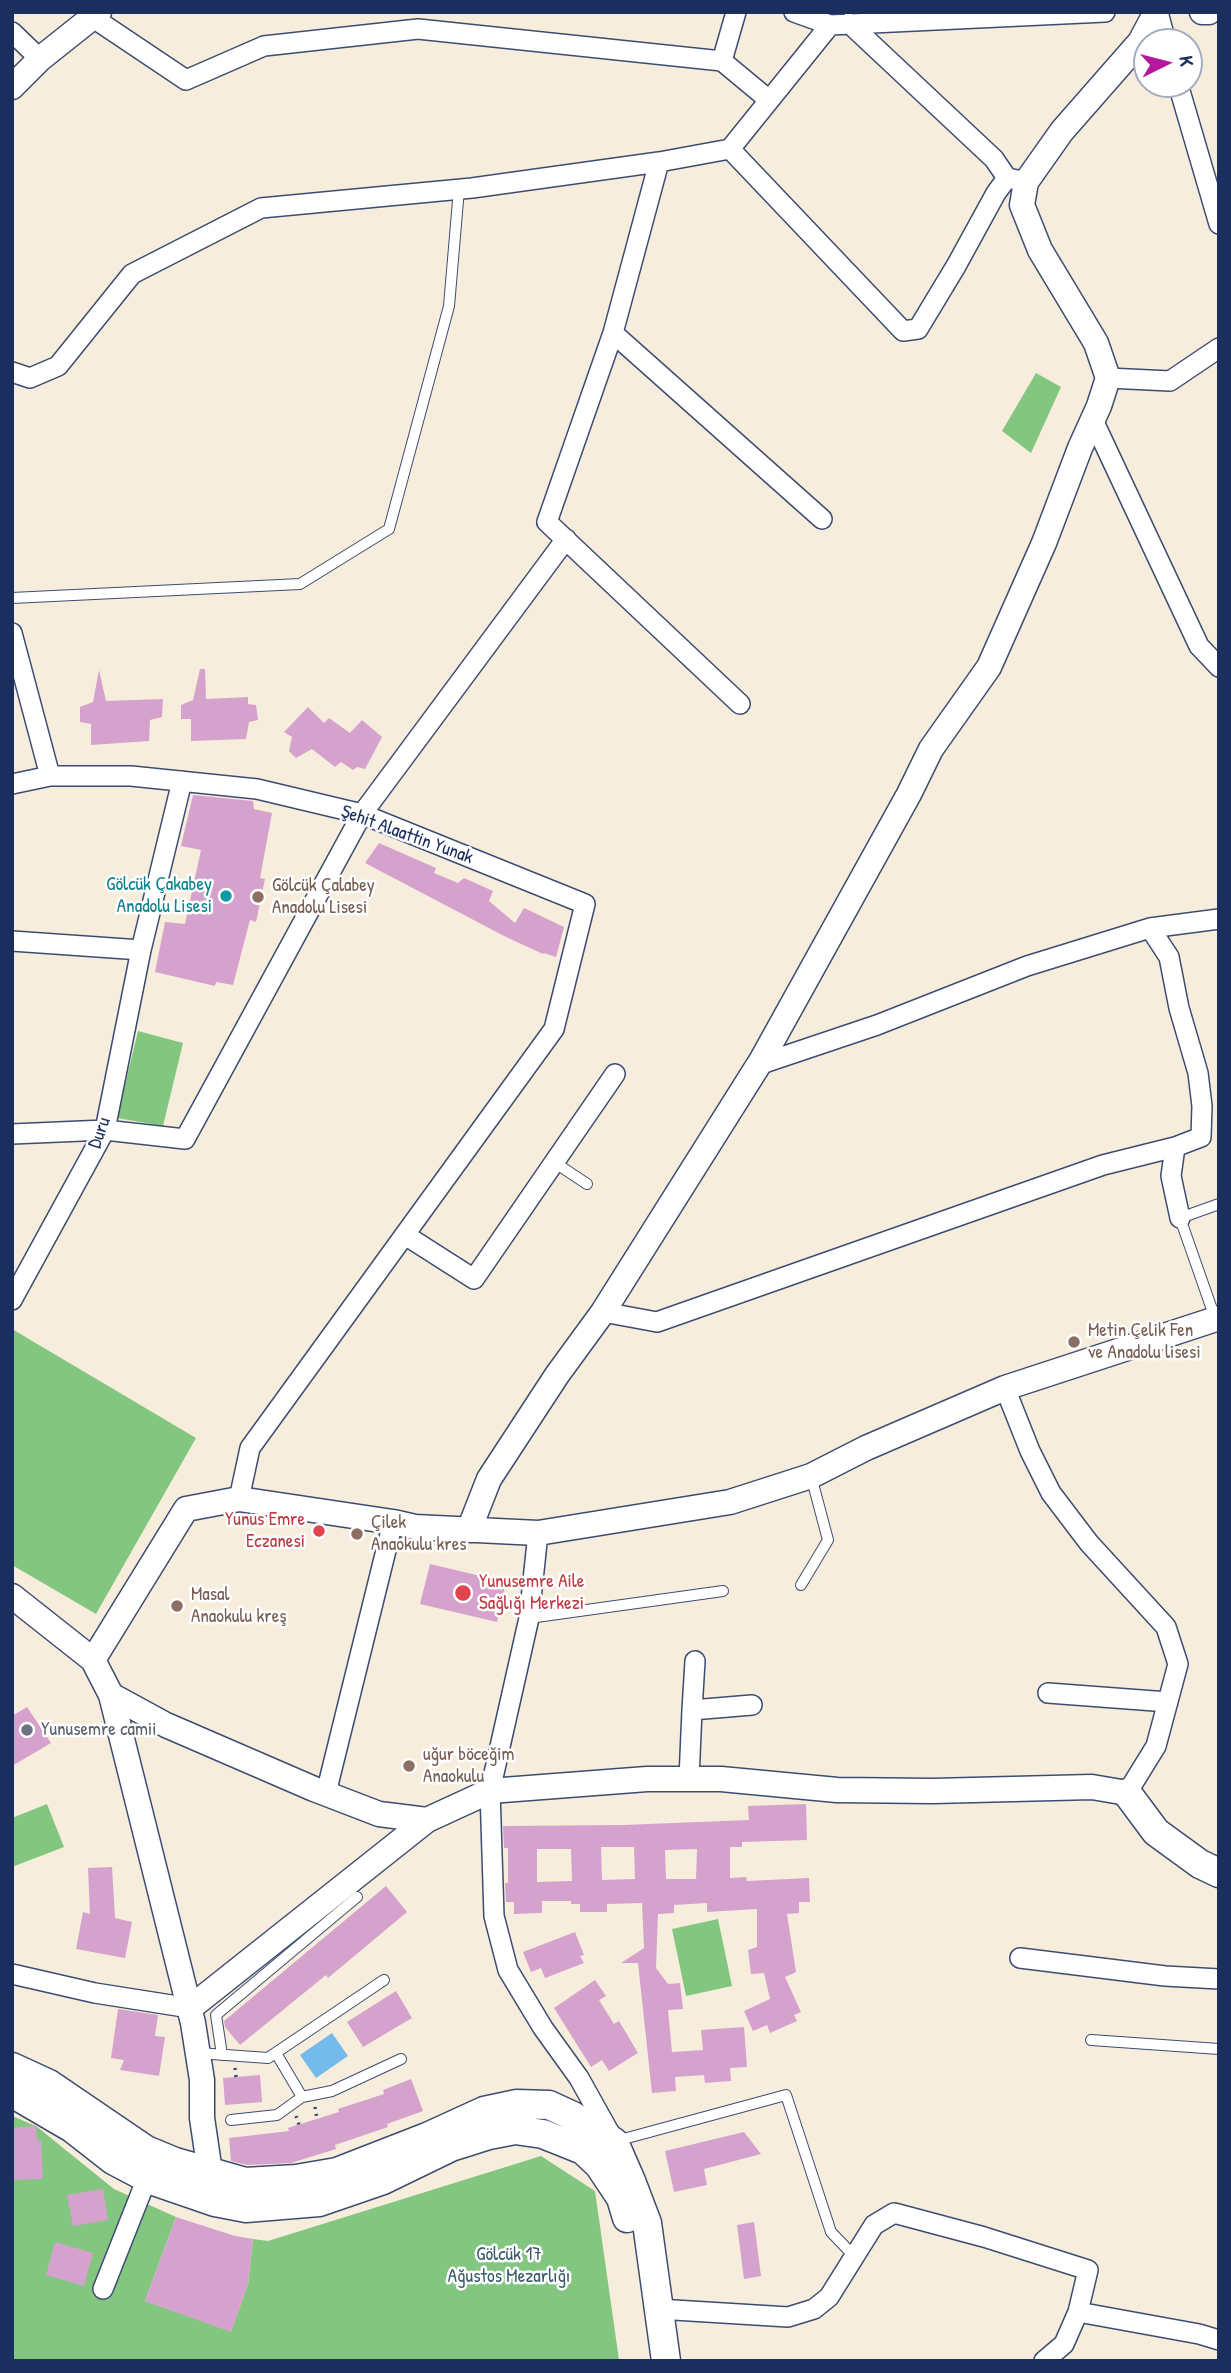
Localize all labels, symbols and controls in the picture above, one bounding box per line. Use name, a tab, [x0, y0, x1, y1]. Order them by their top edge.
north arrow	[1133, 28, 1203, 98]
text: K	[1173, 55, 1200, 67]
street label: Şehit Alaattin Yunak	[338, 801, 476, 869]
place label: Gölcük Çakabey Anadolu Lisesi	[106, 874, 212, 918]
place label: Gölcük Çalabey Anadolu Lisesi	[272, 875, 375, 919]
marker: Gölcük Çakabey Anadolu Lisesi	[218, 888, 234, 904]
marker: Gölcük Çalabey Anadolu Lisesi	[250, 889, 266, 905]
street label: Duru	[84, 1114, 116, 1152]
place label: Metin Çelik Fen ve Anadolu lisesi	[1088, 1320, 1201, 1364]
marker: Metin Çelik Fen ve Anadolu lisesi	[1066, 1334, 1082, 1350]
place label: Yunus Emre Eczanesi	[225, 1509, 305, 1553]
place label: Çilek Anaokulu kres	[371, 1512, 467, 1556]
marker: Yunus Emre Eczanesi	[311, 1523, 327, 1539]
marker: Çilek Anaokulu kres	[349, 1526, 365, 1542]
place label: Yunusemre Aile Sağlığı Merkezi	[479, 1571, 584, 1615]
marker: Yunusemre Aile Sağlığı Merkezi	[453, 1583, 473, 1603]
place label: Masal Anaokulu kreş	[191, 1584, 287, 1628]
marker: Masal Anaokulu kreş	[169, 1598, 185, 1614]
place label: Yunusemre camii	[41, 1719, 156, 1741]
marker: Yunusemre camii	[19, 1722, 35, 1738]
place label: uğur böceğim Anaokulu	[423, 1744, 514, 1788]
marker: uğur böceğim Anaokulu	[401, 1758, 417, 1774]
park label: Gölcük 17 Ağustos Mezarlığı	[448, 2244, 570, 2288]

